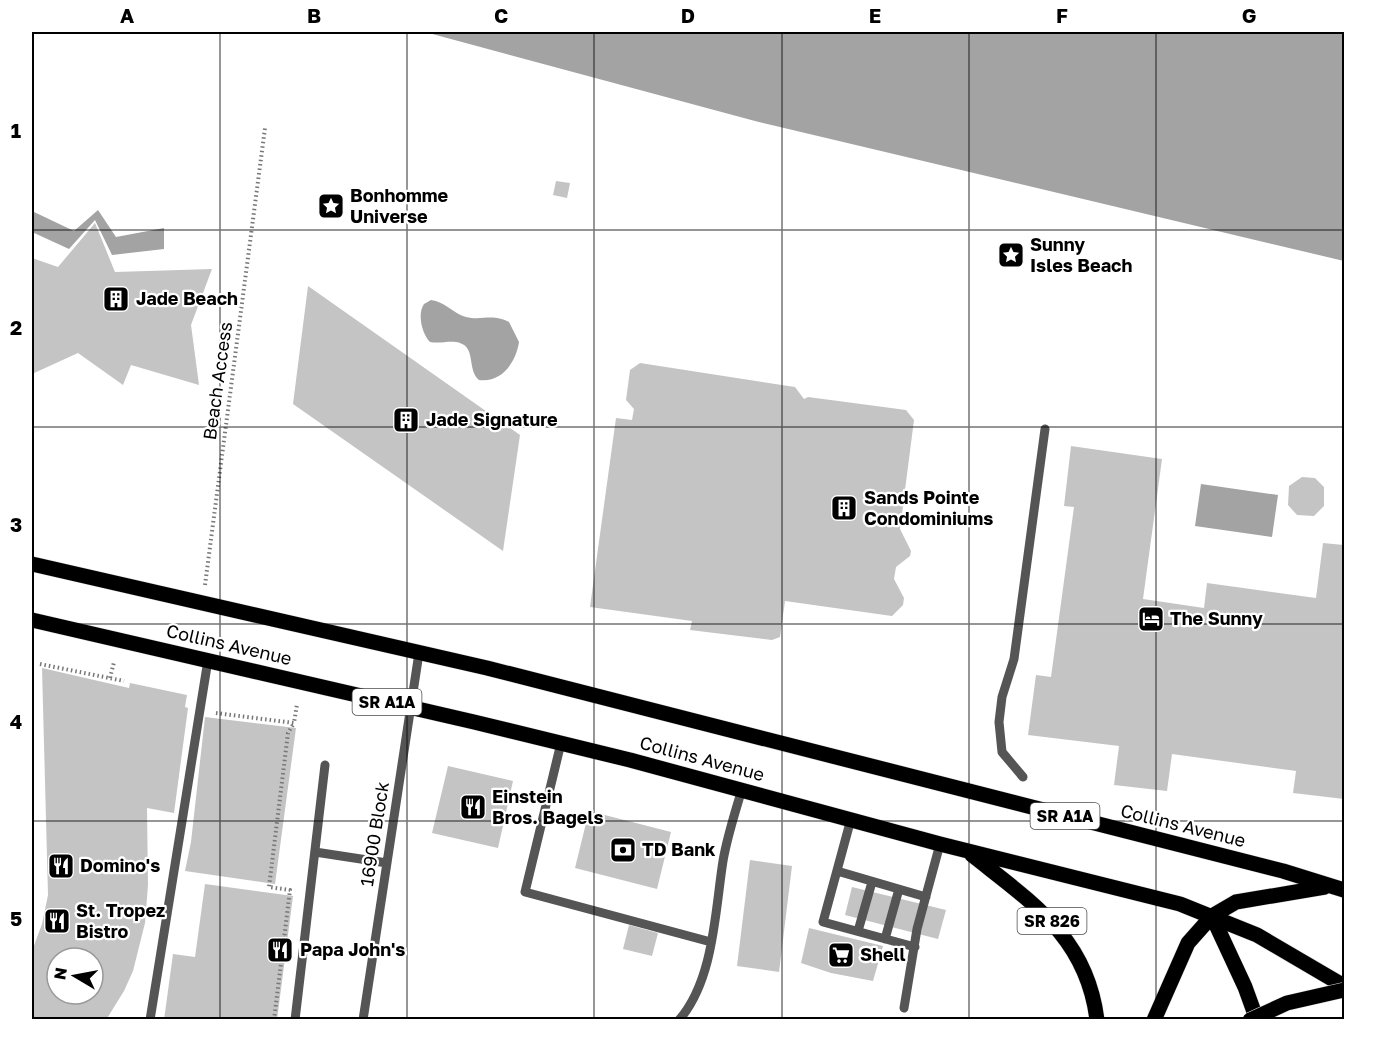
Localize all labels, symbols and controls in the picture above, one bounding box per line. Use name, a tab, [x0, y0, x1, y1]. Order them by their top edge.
text: A	[120, 3, 134, 27]
text: B	[307, 3, 321, 27]
text: C	[494, 3, 508, 27]
text: D	[681, 3, 695, 27]
text: E	[869, 3, 881, 27]
text: F	[1056, 3, 1068, 27]
text: G	[1242, 3, 1256, 27]
text: 1	[11, 118, 21, 142]
place label: Bonhomme Universe	[350, 184, 449, 227]
place icon: Bonhomme Universe	[316, 191, 346, 221]
place label: Sunny Isles Beach	[1030, 233, 1132, 276]
place icon: Sunny Isles Beach	[996, 240, 1026, 270]
building icon: Jade Beach	[101, 284, 131, 314]
place label: Jade Beach	[136, 287, 238, 309]
text: 2	[10, 315, 22, 339]
street label: Beach Access	[198, 320, 236, 441]
building icon: Jade Signature	[391, 405, 421, 435]
place label: Jade Signature	[426, 408, 558, 430]
place label: Sands Pointe Condominiums	[864, 486, 993, 529]
building icon: Sands Pointe Condominiums	[829, 493, 859, 523]
text: 3	[10, 512, 22, 536]
hotel icon: The Sunny	[1136, 604, 1166, 634]
place label: The Sunny	[1170, 607, 1263, 629]
street label: Collins Avenue	[164, 619, 294, 669]
road number: SR A1A	[352, 689, 422, 715]
text: 4	[10, 709, 22, 733]
street label: Collins Avenue	[638, 731, 767, 785]
street label: 16900 Block	[355, 780, 393, 888]
place label: Einstein Bros. Bagels	[492, 785, 604, 828]
restaurant icon: Einstein Bros. Bagels	[458, 792, 488, 822]
street label: Collins Avenue	[1118, 799, 1248, 851]
road number: SR A1A	[1030, 803, 1100, 829]
bank icon: TD Bank	[608, 835, 638, 865]
place label: TD Bank	[642, 838, 716, 860]
restaurant icon: Domino's	[46, 851, 76, 881]
place label: Domino's	[80, 854, 160, 876]
place label: St. Tropez Bistro	[76, 899, 165, 942]
text: 5	[10, 906, 22, 930]
restaurant icon: St. Tropez Bistro	[42, 906, 72, 936]
road number: SR 826	[1018, 908, 1086, 934]
restaurant icon: Papa John's	[265, 935, 295, 965]
place label: Papa John's	[300, 938, 405, 960]
supermarket icon: Shell	[826, 940, 856, 970]
place label: Shell	[860, 943, 906, 965]
north arrow	[45, 946, 105, 1006]
text: N	[49, 966, 71, 981]

